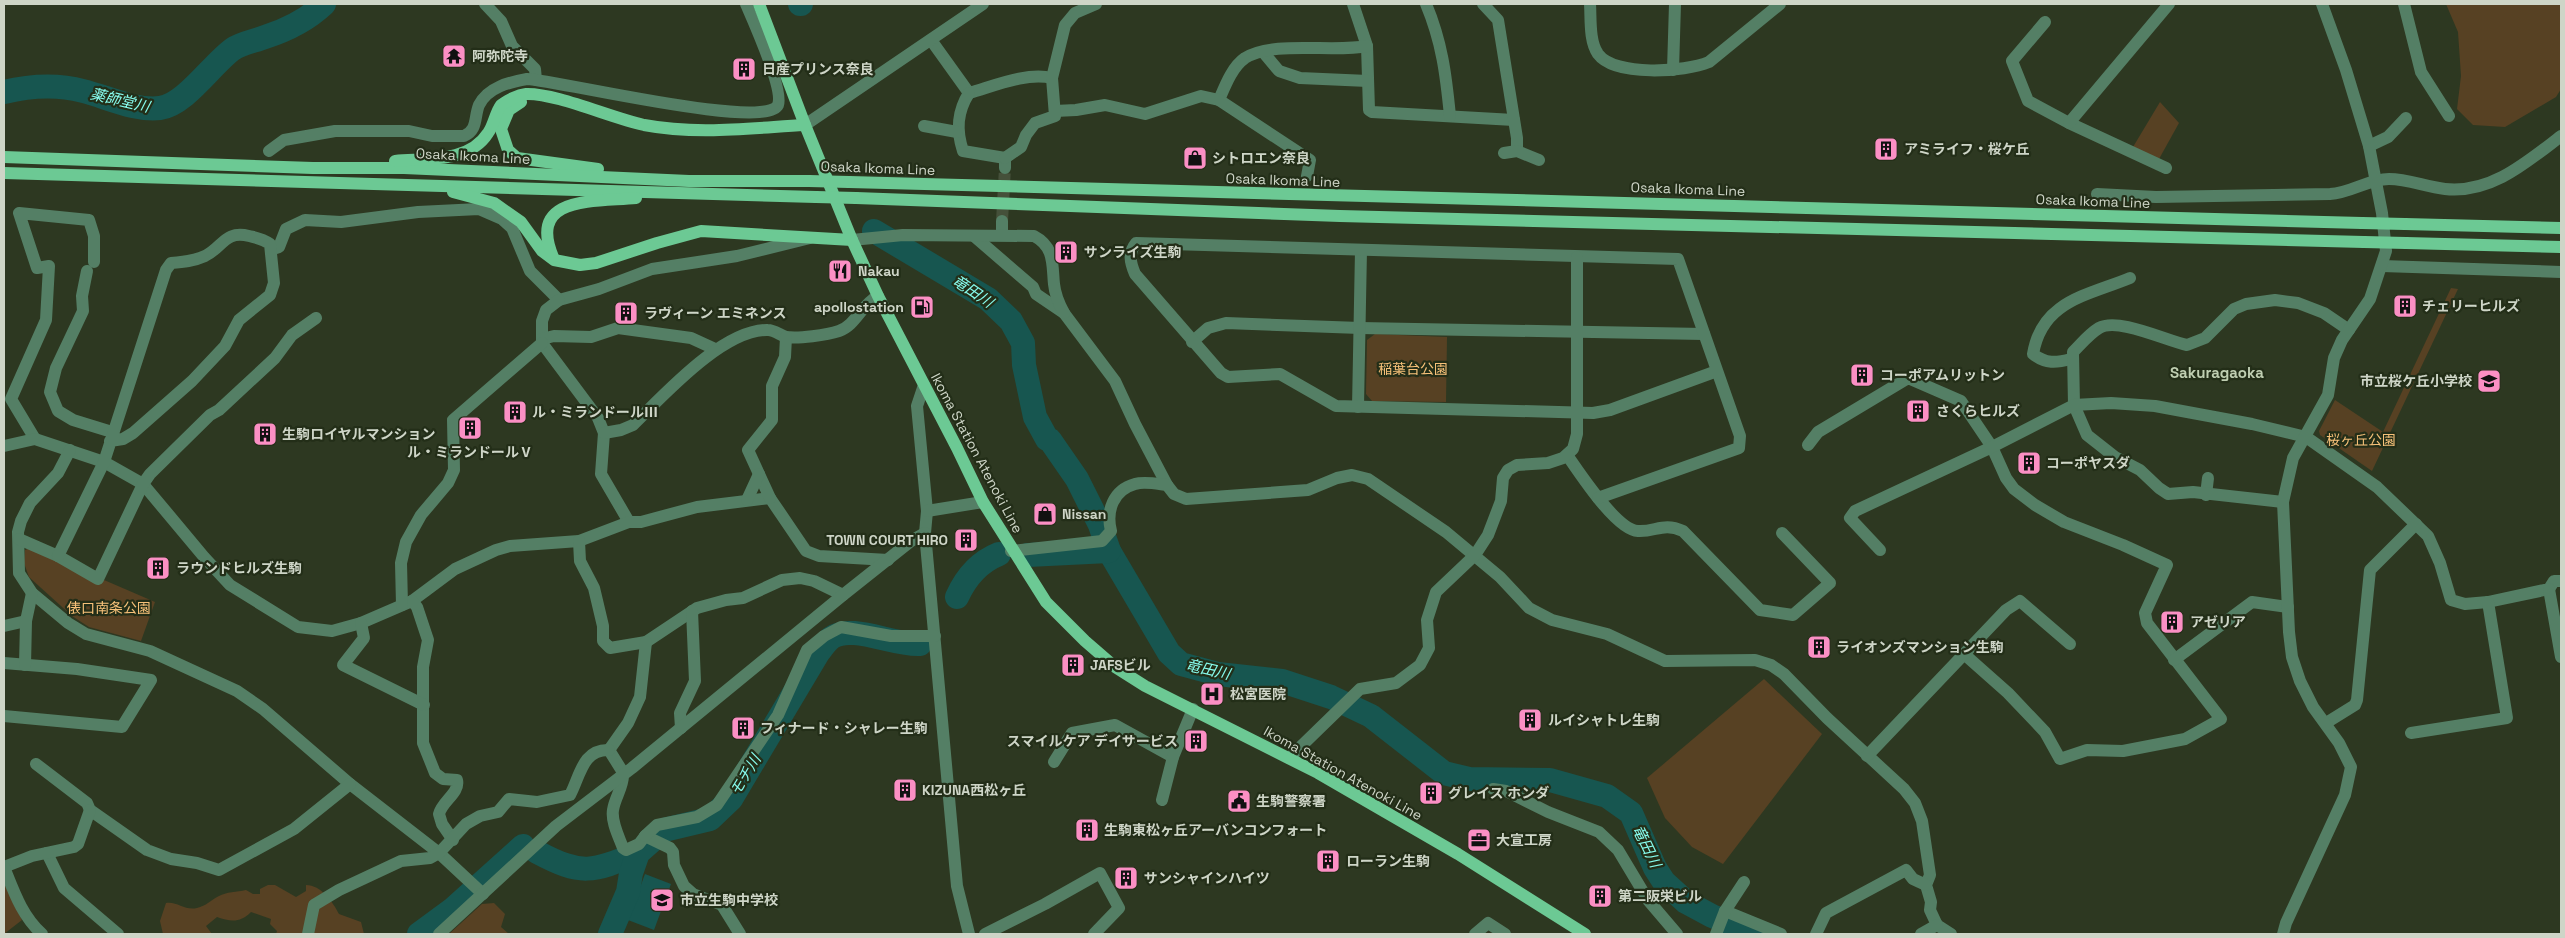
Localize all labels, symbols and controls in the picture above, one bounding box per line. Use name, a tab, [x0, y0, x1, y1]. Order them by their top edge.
temple icon: 阿弥陀寺	[441, 43, 467, 69]
place label: 阿弥陀寺	[472, 47, 528, 65]
building icon: 日産プリンス奈良	[731, 56, 757, 82]
place label: 日産プリンス奈良	[762, 60, 874, 78]
water label: 薬師堂川	[89, 84, 153, 116]
building icon: アミライフ・桜ケ丘	[1873, 136, 1899, 162]
place label: アミライフ・桜ケ丘	[1904, 140, 2030, 158]
street label: Osaka Ikoma Line	[415, 144, 531, 168]
shop icon: シトロエン奈良	[1182, 145, 1208, 171]
place label: シトロエン奈良	[1212, 149, 1310, 167]
street label: Osaka Ikoma Line	[820, 157, 936, 179]
street label: Osaka Ikoma Line	[1225, 169, 1341, 191]
street label: Osaka Ikoma Line	[1630, 178, 1746, 200]
street label: Osaka Ikoma Line	[2035, 190, 2151, 212]
building icon: サンライズ生駒	[1053, 239, 1079, 265]
place label: サンライズ生駒	[1084, 243, 1182, 261]
restaurant icon: Nakau	[827, 258, 853, 284]
place label: Nakau	[858, 262, 900, 280]
water label: 竜田川	[949, 271, 999, 313]
building icon: チェリーヒルズ	[2392, 293, 2418, 319]
fuel station icon: apollostation	[909, 294, 935, 320]
place label: チェリーヒルズ	[2422, 297, 2520, 315]
place label: apollostation	[814, 298, 904, 316]
building icon: ラヴィーン エミネンス	[613, 300, 639, 326]
place label: ラヴィーン エミネンス	[644, 304, 787, 322]
park label: 稲葉台公園	[1378, 360, 1448, 378]
building icon: コーポアムリットン	[1849, 362, 1875, 388]
district label: Sakuragaoka	[2170, 363, 2264, 382]
place label: コーポアムリットン	[1880, 366, 2005, 384]
school or university icon: 市立桜ケ丘小学校	[2476, 368, 2502, 394]
street label: Ikoma Station Atenoki Line	[927, 370, 1027, 536]
place label: 市立桜ケ丘小学校	[2360, 372, 2472, 390]
building icon: さくらヒルズ	[1905, 398, 1931, 424]
building icon: ル・ミランドールⅢ	[502, 399, 528, 425]
place label: さくらヒルズ	[1936, 402, 2020, 420]
place label: ル・ミランドールⅢ	[532, 403, 658, 421]
building icon: ル・ミランドールⅤ	[457, 415, 483, 441]
building icon: 生駒ロイヤルマンション	[252, 421, 278, 447]
place label: 生駒ロイヤルマンション	[282, 425, 436, 443]
park label: 桜ヶ丘公園	[2326, 431, 2396, 449]
place label: ル・ミランドールⅤ	[407, 443, 533, 461]
building icon: コーポヤスダ	[2016, 450, 2042, 476]
place label: コーポヤスダ	[2046, 454, 2130, 472]
shop icon: Nissan	[1032, 501, 1058, 527]
place label: Nissan	[1062, 505, 1106, 523]
building icon: TOWN COURT HIRO	[953, 527, 979, 553]
place label: TOWN COURT HIRO	[826, 531, 948, 549]
building icon: ラウンドヒルズ生駒	[145, 555, 171, 581]
place label: ラウンドヒルズ生駒	[176, 559, 302, 577]
park label: 俵口南条公園	[67, 599, 151, 617]
building icon: アゼリア	[2159, 609, 2185, 635]
place label: アゼリア	[2190, 613, 2246, 631]
building icon: ライオンズマンション生駒	[1806, 634, 1832, 660]
place label: ライオンズマンション生駒	[1836, 638, 2004, 656]
building icon: JAFSビル	[1060, 652, 1086, 678]
water label: 竜田川	[1184, 655, 1234, 684]
place label: JAFSビル	[1090, 656, 1151, 674]
hospital icon: 松宮医院	[1199, 681, 1225, 707]
place label: 松宮医院	[1230, 685, 1286, 703]
building icon: ルイシャトレ生駒	[1517, 707, 1543, 733]
place label: ルイシャトレ生駒	[1548, 711, 1660, 729]
building icon: フィナード・シャレー生駒	[730, 715, 756, 741]
place label: フィナード・シャレー生駒	[760, 719, 928, 737]
street label: Ikoma Station Atenoki Line	[1260, 722, 1426, 824]
building icon: スマイルケア デイサービス	[1183, 728, 1209, 754]
place label: スマイルケア デイサービス	[1007, 732, 1178, 750]
water label: モチ川	[725, 749, 766, 799]
building icon: KIZUNA西松ヶ丘	[892, 777, 918, 803]
building icon: グレイス ホンダ	[1418, 780, 1444, 806]
place label: KIZUNA西松ヶ丘	[922, 781, 1026, 799]
place label: グレイス ホンダ	[1448, 784, 1549, 802]
public building icon: 生駒警察署	[1226, 788, 1252, 814]
place label: 生駒警察署	[1256, 792, 1326, 810]
building icon: 生駒東松ヶ丘アーバンコンフォート	[1074, 817, 1100, 843]
place label: 生駒東松ヶ丘アーバンコンフォート	[1104, 821, 1327, 839]
water label: 竜田川	[1629, 822, 1666, 872]
office icon: 大宣工房	[1466, 827, 1492, 853]
place label: 大宣工房	[1496, 831, 1552, 849]
building icon: ローラン生駒	[1315, 848, 1341, 874]
place label: ローラン生駒	[1346, 852, 1430, 870]
building icon: サンシャインハイツ	[1113, 865, 1139, 891]
place label: サンシャインハイツ	[1144, 869, 1270, 887]
building icon: 第二阪栄ビル	[1587, 883, 1613, 909]
school or university icon: 市立生駒中学校	[649, 887, 675, 913]
place label: 第二阪栄ビル	[1618, 887, 1702, 905]
place label: 市立生駒中学校	[680, 891, 778, 909]

